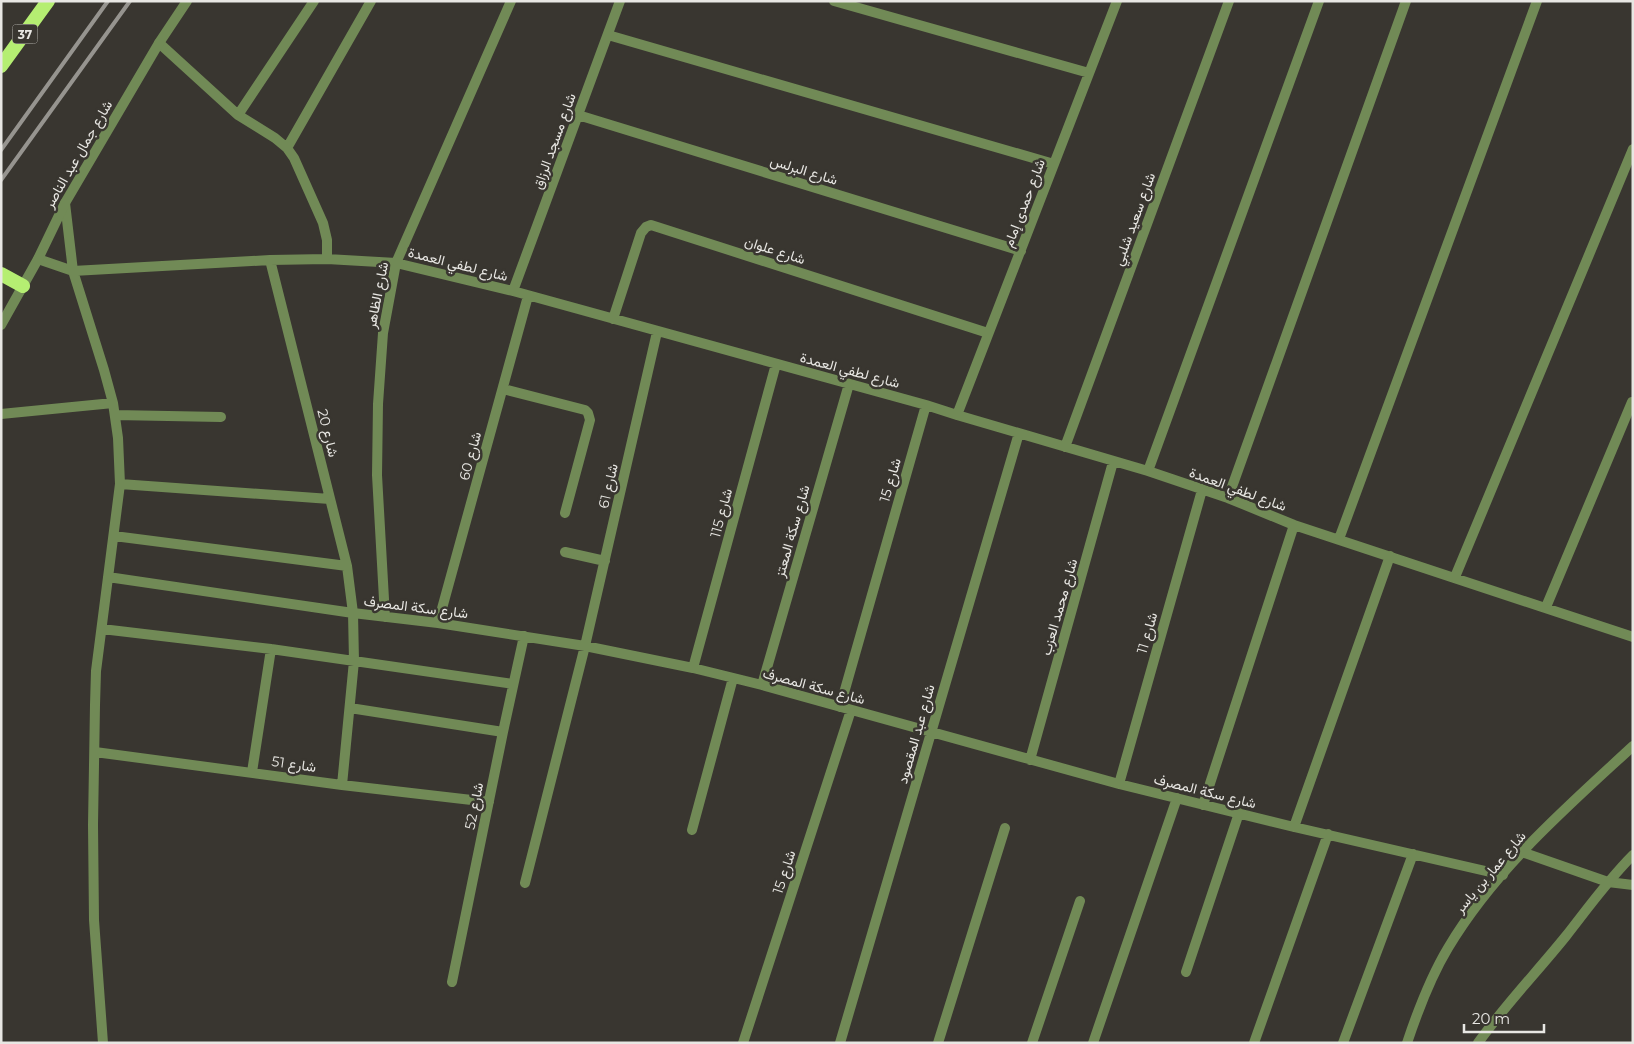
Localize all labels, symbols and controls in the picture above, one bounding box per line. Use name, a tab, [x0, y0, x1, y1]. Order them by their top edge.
road number: 37	[12, 24, 38, 44]
street label: شارع مسجد الرزاق	[528, 90, 582, 192]
street label: شارع جمال عبد الناصر	[39, 97, 118, 213]
street label: شارع البرلس	[767, 151, 840, 191]
street label: شارع حمدى إمام	[999, 156, 1051, 250]
street label: شارع سعيد شلبي	[1109, 170, 1162, 269]
street label: شارع علوان	[742, 232, 808, 270]
street label: شارع لطفي العمدة	[405, 243, 510, 288]
street label: شارع الظاهر	[362, 260, 394, 331]
street label: شارع لطفي العمدة	[797, 348, 902, 395]
street label: شارع 20	[311, 407, 343, 459]
street label: شارع 60	[455, 430, 487, 483]
street label: شارع 15	[875, 456, 907, 505]
street label: شارع 61	[594, 462, 624, 511]
street label: شارع لطفي العمدة	[1186, 463, 1289, 518]
street label: شارع سكة المعتز	[770, 483, 816, 581]
street label: شارع 115	[706, 487, 738, 540]
street label: شارع محمد العزب	[1037, 557, 1083, 658]
street label: شارع سكة المصرف	[363, 592, 469, 624]
street label: شارع 11	[1133, 610, 1163, 656]
street label: شارع سكة المصرف	[761, 664, 867, 710]
street label: شارع عبد المقصود	[893, 682, 941, 786]
street label: شارع 51	[270, 752, 317, 778]
street label: شارع سكة المصرف	[1151, 770, 1258, 814]
street label: شارع 52	[461, 781, 489, 831]
street label: شارع عمار بن ياسر	[1450, 827, 1531, 919]
street label: شارع 15	[769, 848, 801, 897]
scale bar	[1464, 1002, 1544, 1034]
text: 20 m	[1472, 1009, 1510, 1028]

